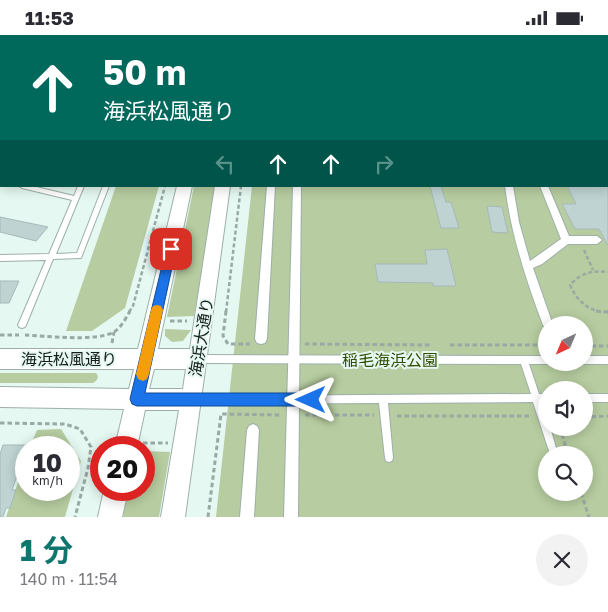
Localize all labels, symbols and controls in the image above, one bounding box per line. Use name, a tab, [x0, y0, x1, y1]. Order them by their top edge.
text: 11:53	[25, 6, 74, 29]
text: 50 m	[103, 51, 186, 93]
icon: ahead	[20, 55, 85, 120]
text: 海浜松風通り	[103, 97, 235, 124]
icon: left	[211, 150, 239, 178]
icon: ahead	[264, 150, 292, 178]
icon: ahead	[317, 150, 345, 178]
icon: right	[370, 150, 398, 178]
pin	[150, 228, 192, 270]
icon: arrive	[157, 235, 185, 263]
street label: 海浜大通り	[185, 296, 217, 378]
north arrow	[538, 316, 592, 371]
map controls	[538, 316, 593, 501]
street label: 海浜松風通り	[21, 349, 117, 369]
park label: 稲毛海浜公園	[342, 350, 438, 370]
position arrow	[284, 373, 336, 425]
button: sound	[538, 381, 593, 436]
speed limit sign: 20	[90, 436, 155, 501]
button: search	[538, 446, 593, 501]
text: 10	[33, 447, 62, 478]
text: km/h	[32, 473, 63, 488]
text: 1 分	[20, 532, 73, 568]
button: close	[536, 534, 588, 586]
text: 140 m · 11:54	[20, 569, 118, 589]

